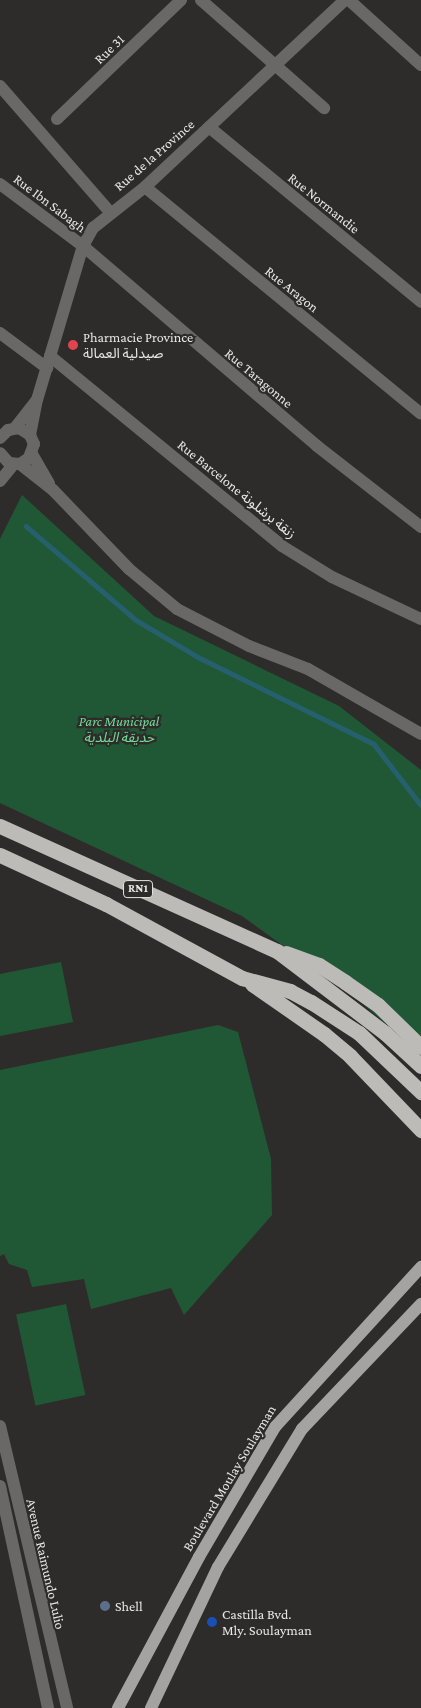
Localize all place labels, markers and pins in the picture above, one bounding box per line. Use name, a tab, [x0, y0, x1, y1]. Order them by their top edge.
place label: Pharmacie Province صيدلية العمالة	[83, 329, 193, 362]
marker: Pharmacie Province صيدلية العمالة	[67, 339, 79, 351]
place label: Shell	[115, 1598, 143, 1614]
marker: Shell	[99, 1600, 111, 1612]
place label: Castilla Bvd. Mly. Soulayman	[222, 1606, 312, 1638]
marker: Castilla Bvd. Mly. Soulayman	[206, 1616, 218, 1628]

